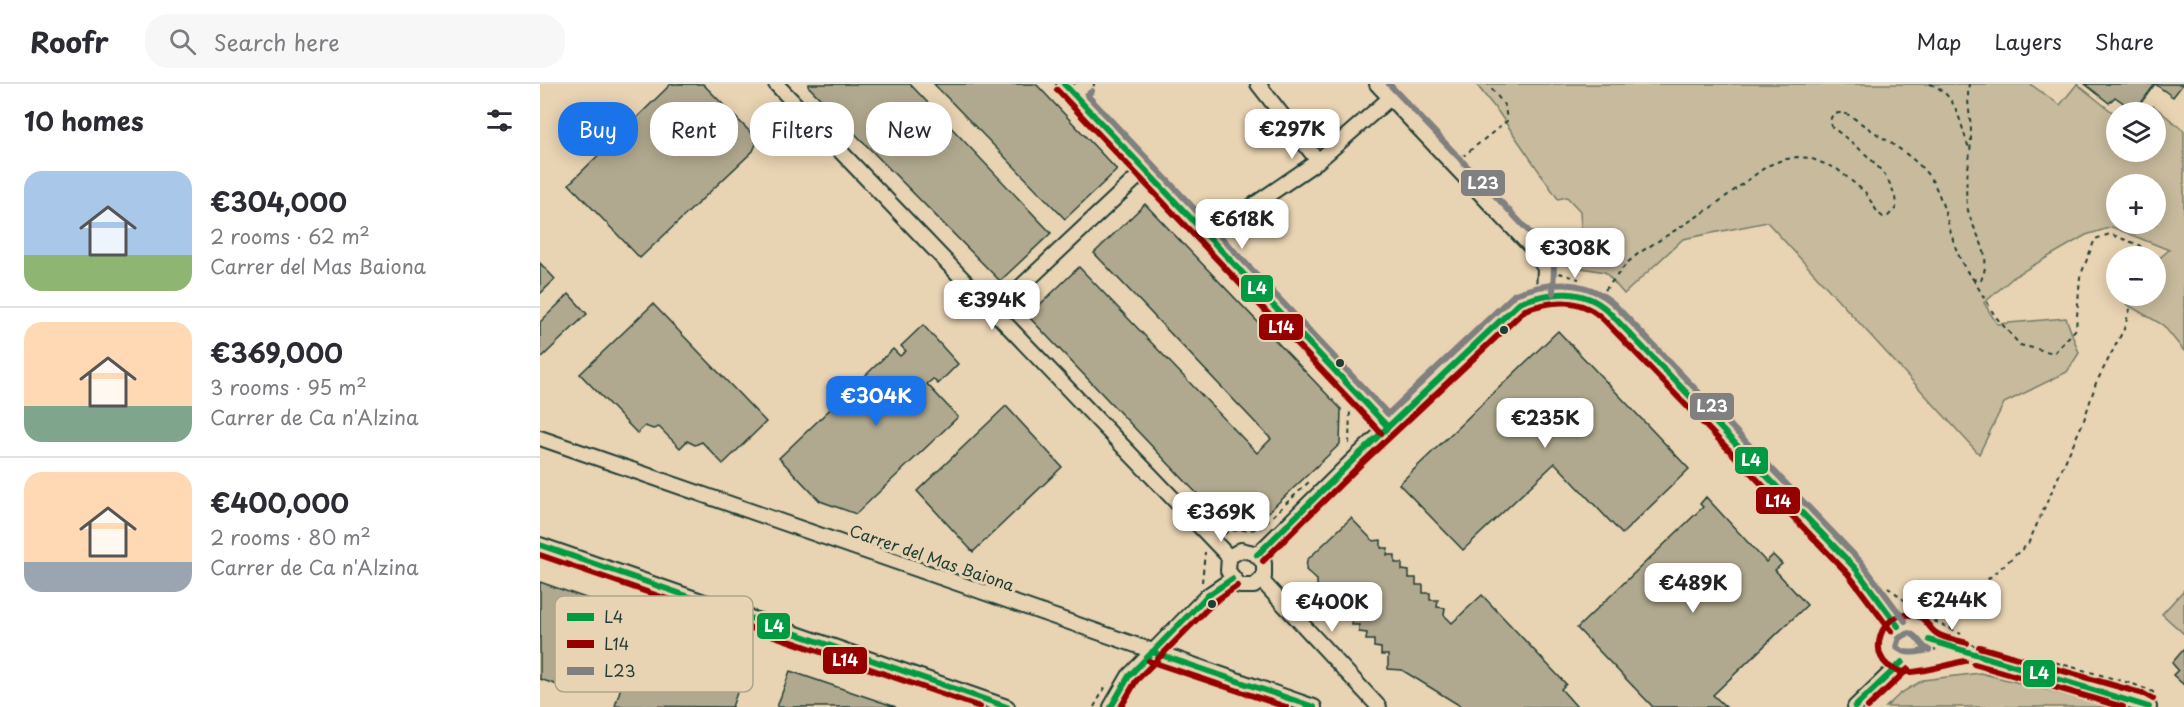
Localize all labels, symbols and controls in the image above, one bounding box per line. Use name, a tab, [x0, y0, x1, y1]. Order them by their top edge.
search box	[145, 14, 565, 68]
text: Roofr	[30, 20, 109, 63]
icon: search	[166, 25, 199, 58]
text: Search here	[214, 25, 339, 58]
text: Map	[1917, 25, 1961, 57]
text: Layers	[1994, 25, 2062, 57]
text: Share	[2095, 25, 2154, 57]
text: 10 homes	[24, 101, 144, 140]
chip: Buy	[558, 102, 638, 156]
chip: Rent	[650, 102, 738, 156]
chip: Filters	[750, 102, 854, 156]
chip: New	[866, 102, 952, 156]
map controls	[2106, 102, 2166, 306]
button: layers	[2106, 102, 2166, 162]
icon: filters	[483, 104, 516, 137]
pin: €297K	[1250, 109, 1334, 160]
text: €297K	[1259, 113, 1325, 143]
line badge: L23	[1460, 169, 1506, 197]
text: L23	[1467, 170, 1499, 194]
button: +	[2106, 174, 2166, 234]
text: €304,000	[210, 182, 347, 221]
icon: home	[72, 195, 144, 267]
pin: €618K	[1200, 199, 1284, 250]
text: €618K	[1210, 203, 1274, 233]
text: 2 rooms · 62 m²	[210, 221, 370, 251]
pin: €308K	[1533, 228, 1617, 279]
text: €308K	[1539, 232, 1611, 262]
button: −	[2106, 246, 2166, 306]
text: Carrer del Mas Baiona	[210, 251, 426, 281]
line badge: L4	[1240, 274, 1274, 303]
text: L4	[1247, 275, 1267, 299]
pin: €394K	[950, 280, 1034, 331]
text: €394K	[958, 284, 1026, 314]
line badge: L14	[1258, 313, 1304, 341]
text: L14	[1268, 314, 1294, 338]
unlabelled marker	[1498, 324, 1510, 336]
text: €369,000	[210, 333, 343, 372]
icon: home	[72, 346, 144, 418]
unlabelled marker	[1334, 357, 1346, 369]
text: 3 rooms · 95 m²	[210, 372, 367, 402]
pin: €304K	[834, 376, 918, 427]
text: €304K	[840, 380, 912, 410]
line badge: L23	[1689, 392, 1735, 421]
text: L23	[1696, 393, 1728, 417]
pin: €235K	[1503, 398, 1587, 449]
text: Carrer de Ca n'Alzina	[210, 402, 419, 432]
text: €235K	[1510, 402, 1580, 432]
line badge: L4	[1734, 446, 1769, 475]
text: L4	[1741, 447, 1761, 471]
text: €400,000	[210, 483, 349, 522]
line badge: L14	[1755, 486, 1801, 515]
text: L14	[1765, 488, 1791, 512]
pin: €369K	[1179, 492, 1263, 543]
icon: home	[72, 496, 144, 568]
text: €369K	[1186, 496, 1256, 526]
street label: Carrer del Mas Baiona	[847, 518, 1018, 597]
text: 2 rooms · 80 m²	[210, 522, 371, 552]
text: Carrer de Ca n'Alzina	[210, 552, 419, 582]
pin: €489K	[1651, 563, 1735, 614]
text: €489K	[1659, 567, 1727, 597]
pin: €244K	[1910, 580, 1994, 631]
pin: €400K	[1290, 582, 1374, 633]
text: €244K	[1917, 584, 1987, 614]
text: €400K	[1295, 586, 1369, 616]
legend	[555, 596, 753, 692]
unlabelled marker	[1206, 598, 1218, 610]
text: L4	[604, 604, 623, 628]
line badge: L4	[756, 612, 791, 640]
text: L4	[764, 613, 784, 637]
text: L14	[604, 631, 629, 655]
line badge: L14	[822, 646, 868, 675]
text: L14	[832, 647, 858, 671]
text: L23	[604, 658, 635, 682]
line badge: L4	[2022, 659, 2056, 688]
text: L4	[2029, 660, 2049, 684]

